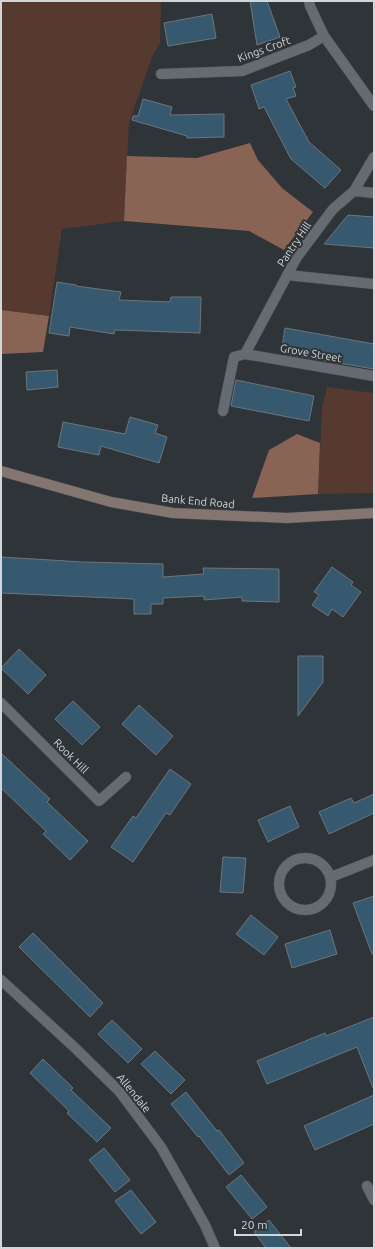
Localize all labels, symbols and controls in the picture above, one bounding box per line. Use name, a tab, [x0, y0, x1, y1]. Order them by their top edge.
street label: Kings Croft	[236, 34, 293, 64]
street label: Pantry Hill	[275, 219, 313, 269]
street label: Grove Street	[279, 342, 343, 364]
street label: Bank End Road	[161, 492, 235, 510]
street label: Rook Hill	[51, 736, 91, 776]
street label: Allendale	[115, 1071, 153, 1115]
scale bar	[235, 1211, 301, 1237]
text: 20 m	[241, 1218, 268, 1231]

